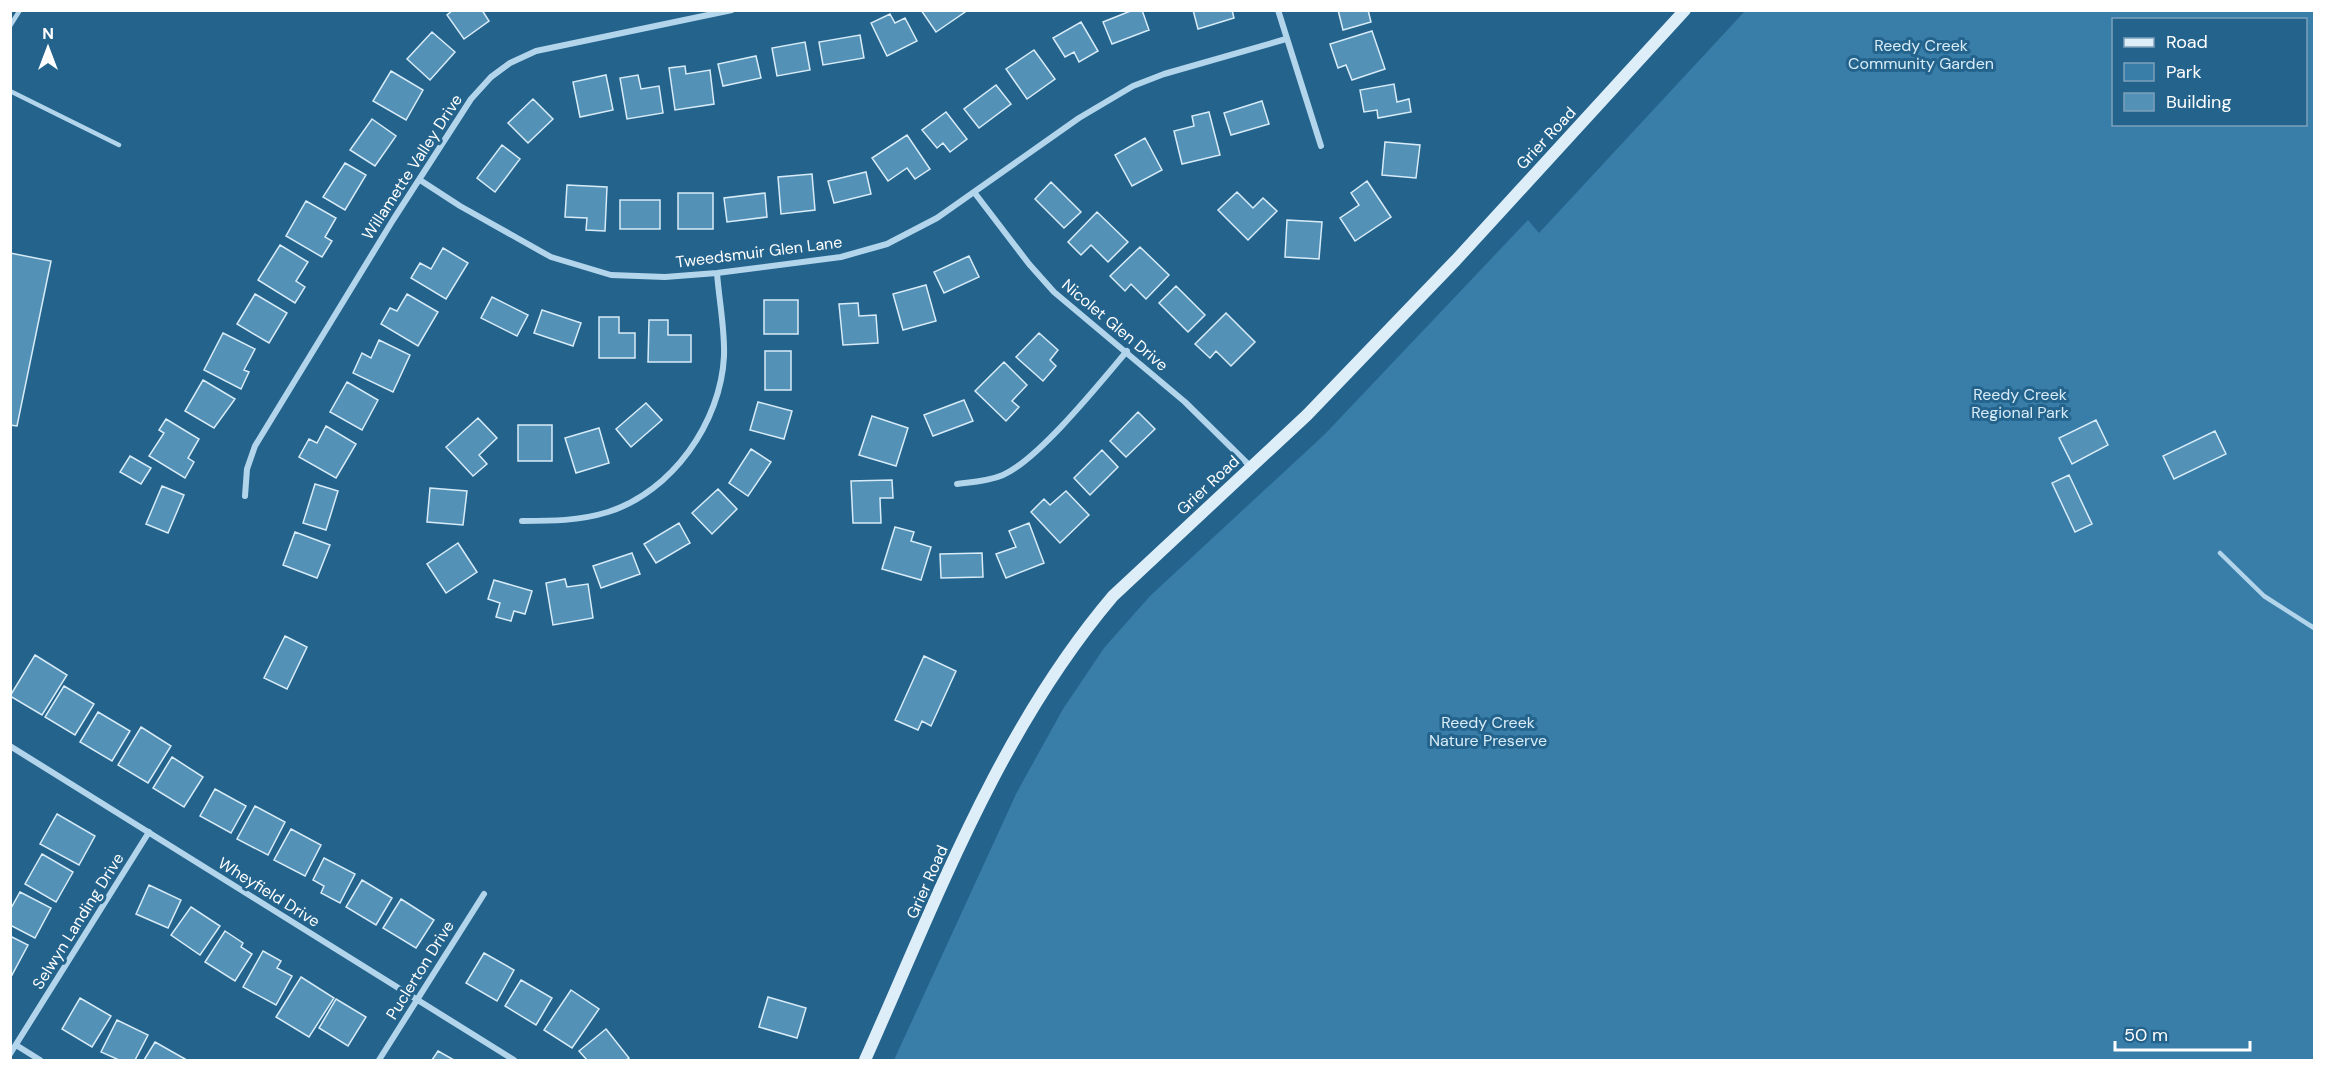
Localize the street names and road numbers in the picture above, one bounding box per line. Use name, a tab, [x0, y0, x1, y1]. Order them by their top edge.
street label: Willamette Valley Drive	[357, 90, 467, 244]
street label: Grier Road	[1512, 102, 1580, 174]
street label: Tweedsmuir Glen Lane	[675, 231, 843, 273]
street label: Nicolet Glen Drive	[1057, 274, 1173, 376]
street label: Grier Road	[1172, 451, 1244, 519]
street label: Grier Road	[901, 842, 953, 922]
street label: Selwyn Landing Drive	[28, 849, 128, 993]
street label: Wheyfield Drive	[214, 852, 324, 932]
street label: Puclerton Drive	[381, 917, 459, 1023]

